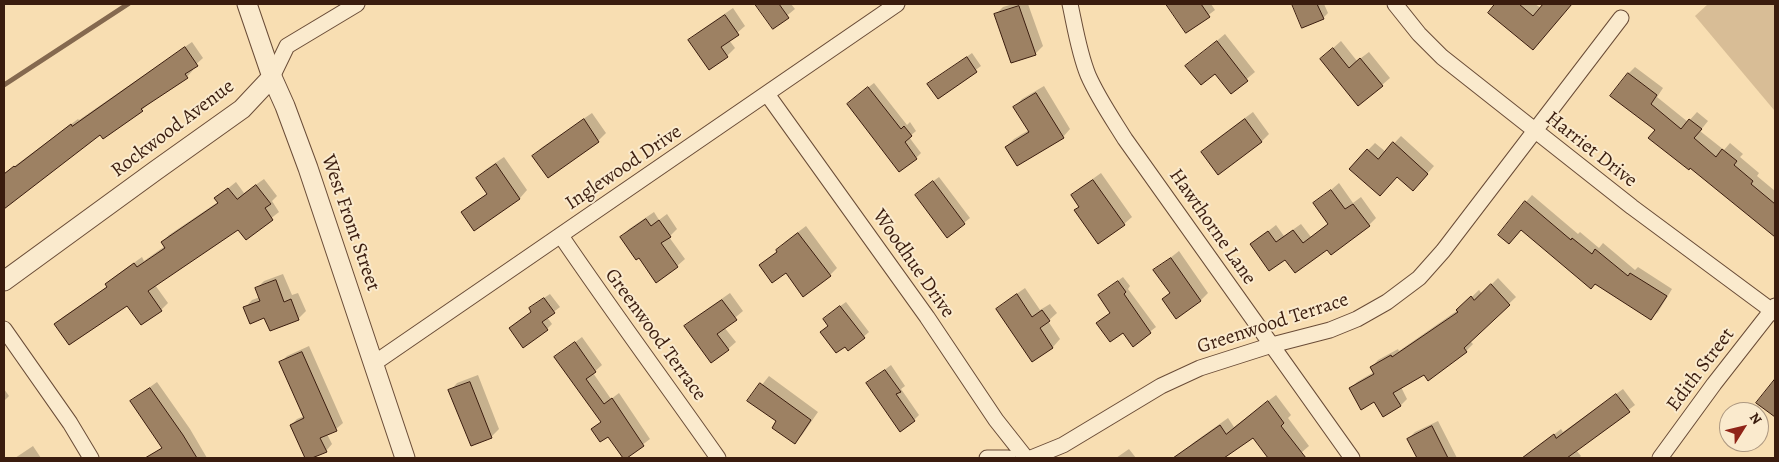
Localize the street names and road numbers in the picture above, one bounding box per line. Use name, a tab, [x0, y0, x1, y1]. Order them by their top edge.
street label: Rockwood Avenue	[107, 75, 239, 183]
street label: Harriet Drive	[1541, 107, 1641, 193]
street label: Inglewood Drive	[561, 120, 687, 216]
street label: West Front Street	[315, 152, 385, 294]
street label: Hawthorne Lane	[1163, 164, 1261, 290]
street label: Woodhue Drive	[867, 205, 959, 323]
street label: Greenwood Terrace	[599, 264, 711, 406]
street label: Greenwood Terrace	[1194, 288, 1352, 360]
street label: Edith Street	[1662, 324, 1740, 416]

